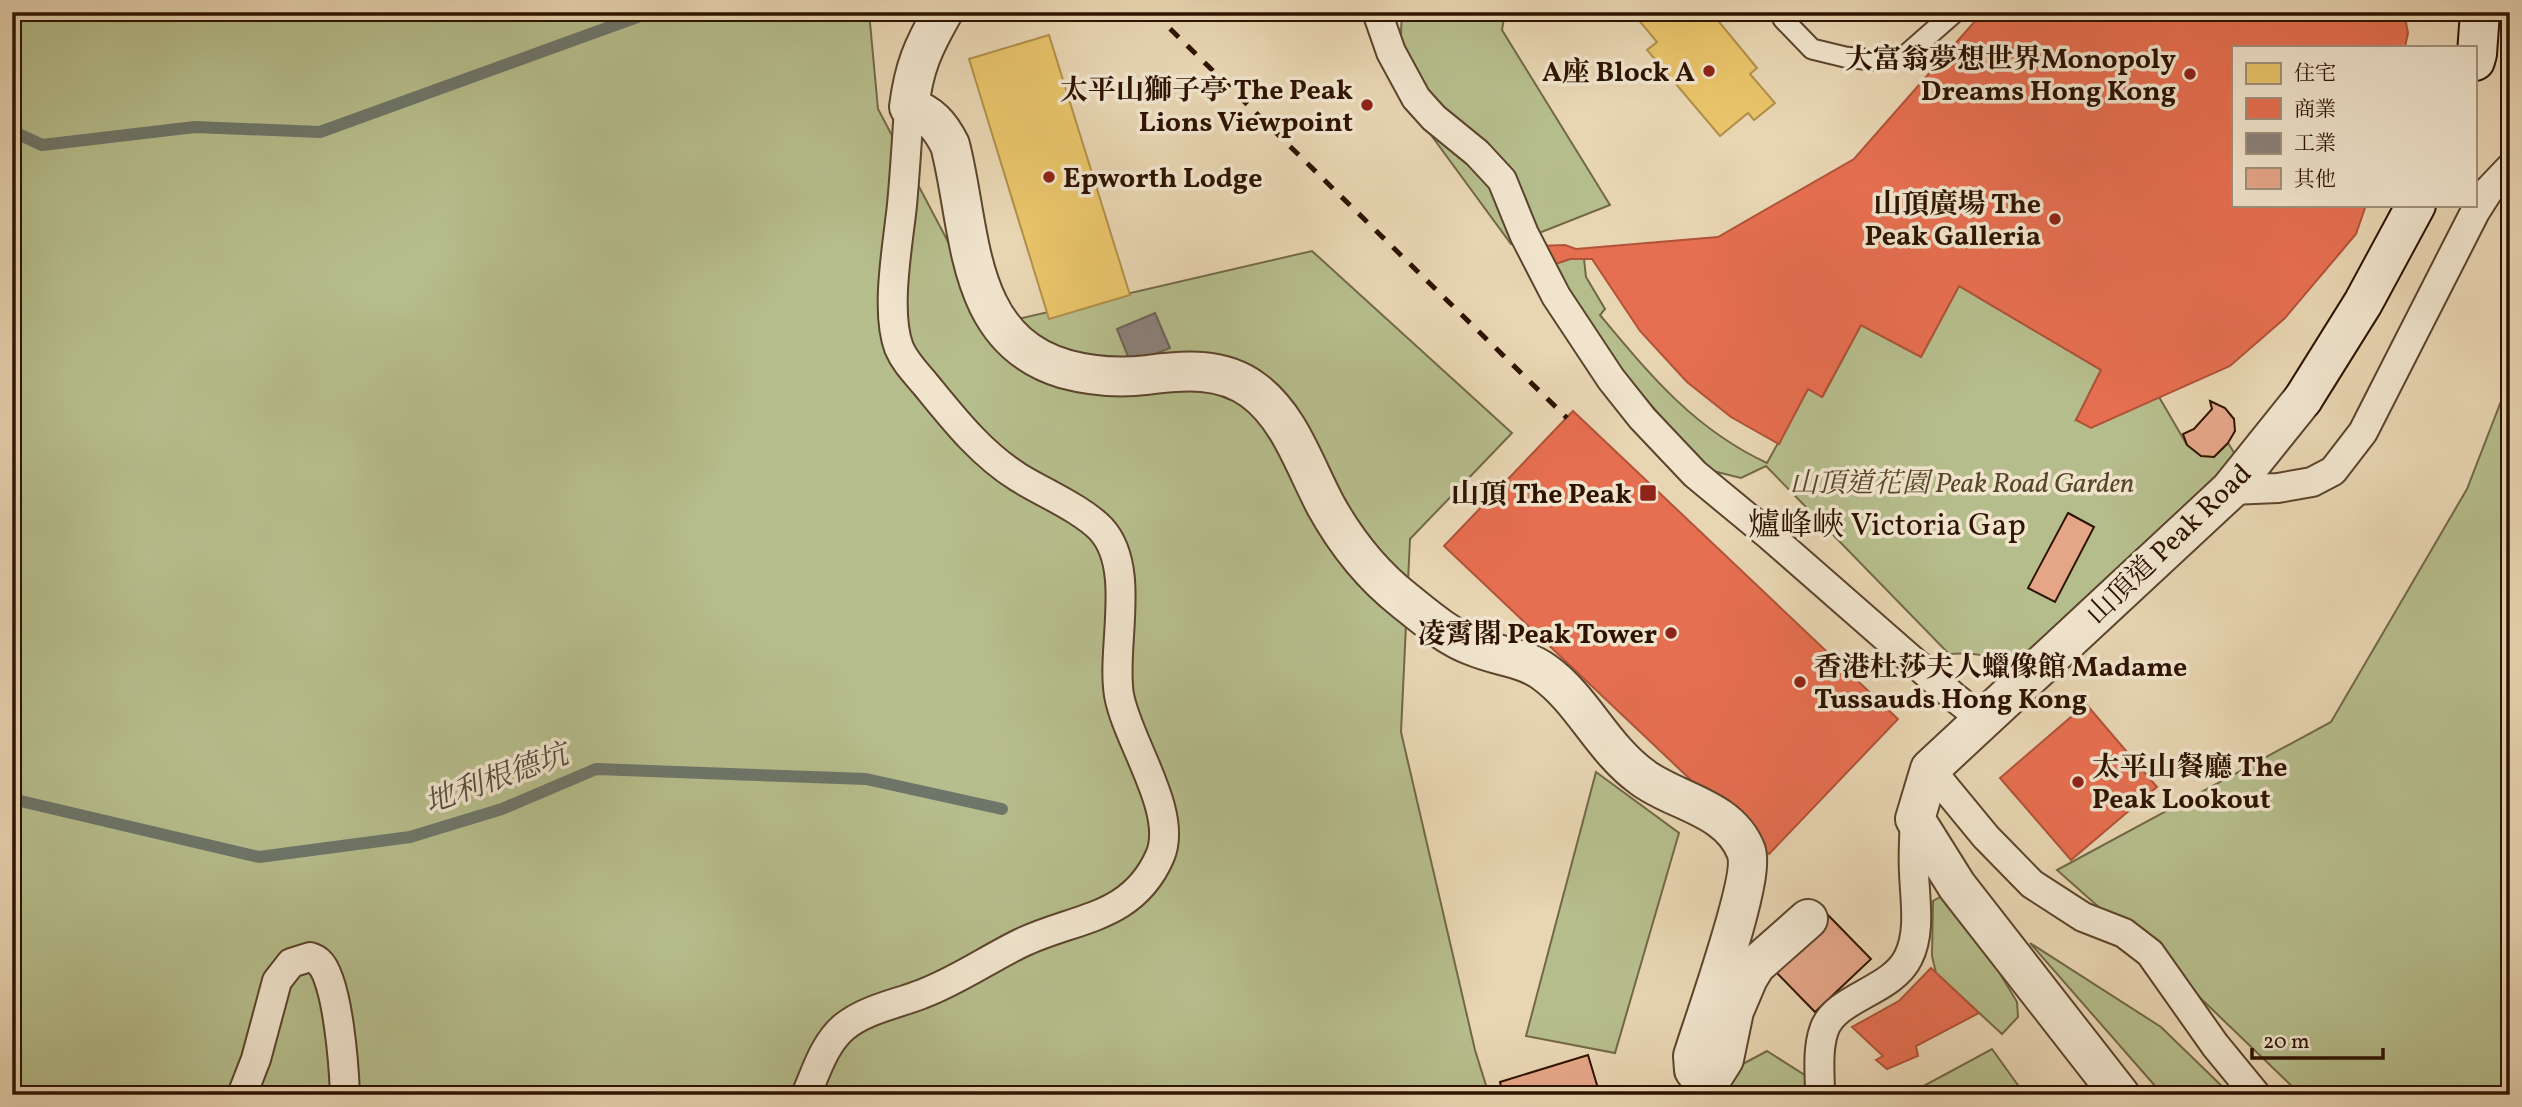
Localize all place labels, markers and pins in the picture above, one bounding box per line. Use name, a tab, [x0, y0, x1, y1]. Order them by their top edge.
place label: 大富翁夢想世界Monopoly Dreams Hong Kong	[1845, 41, 2176, 112]
place label: A座 Block A	[1542, 54, 1695, 93]
marker: A座 Block A	[1701, 63, 1717, 79]
marker: 大富翁夢想世界Monopoly Dreams Hong Kong	[2182, 66, 2198, 82]
place label: 太平山獅子亭 The Peak Lions Viewpoint	[1060, 72, 1353, 143]
marker: 太平山獅子亭 The Peak Lions Viewpoint	[1359, 97, 1375, 113]
place label: Epworth Lodge	[1063, 160, 1262, 199]
marker: Epworth Lodge	[1041, 169, 1057, 185]
place label: 山頂廣場 The Peak Galleria	[1864, 186, 2041, 257]
marker: 山頂廣場 The Peak Galleria	[2047, 211, 2063, 227]
place label: 山頂 The Peak	[1451, 476, 1632, 515]
marker: 山頂 The Peak	[1638, 483, 1658, 503]
place label: 凌霄閣 Peak Tower	[1418, 616, 1657, 655]
marker: 凌霄閣 Peak Tower	[1663, 625, 1679, 641]
place label: 香港杜莎夫人蠟像館 Madame Tussauds Hong Kong	[1814, 649, 2187, 720]
marker: 香港杜莎夫人蠟像館 Madame Tussauds Hong Kong	[1792, 674, 1808, 690]
place label: 太平山餐廳 The Peak Lookout	[2092, 749, 2288, 820]
marker: 太平山餐廳 The Peak Lookout	[2070, 774, 2086, 790]

